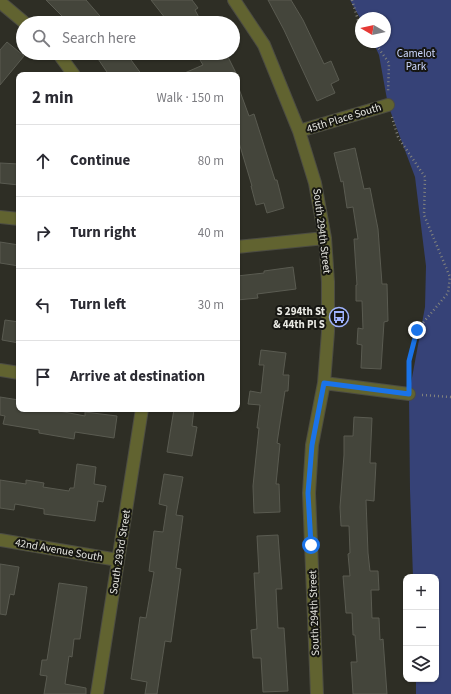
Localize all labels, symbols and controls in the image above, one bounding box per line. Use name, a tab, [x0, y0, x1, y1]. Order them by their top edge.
north arrow	[355, 12, 391, 48]
search box	[16, 16, 240, 60]
icon: search	[30, 27, 52, 49]
text: Search here	[62, 28, 136, 49]
park label: Camelot Park	[397, 46, 436, 74]
text: 2 min	[32, 86, 73, 110]
text: Walk · 150 m	[156, 89, 224, 107]
street label: 45th Place South	[305, 100, 383, 136]
icon: ahead	[32, 150, 54, 172]
text: Continue	[70, 150, 130, 171]
text: 80 m	[198, 152, 224, 170]
street label: South 294th Street	[309, 188, 335, 275]
icon: right	[32, 222, 54, 244]
text: Turn right	[70, 222, 136, 243]
text: 40 m	[198, 224, 224, 242]
icon: left	[32, 294, 54, 316]
text: Turn left	[70, 294, 126, 315]
text: 30 m	[198, 296, 224, 314]
place label: S 294th St & 44th Pl S	[273, 304, 326, 332]
bus stop icon: S 294th St & 44th Pl S	[328, 306, 350, 328]
route end	[408, 321, 426, 339]
icon: arrive	[32, 366, 54, 388]
text: Arrive at destination	[70, 366, 205, 387]
street label: South 293rd Street	[106, 508, 134, 595]
street label: 42nd Avenue South	[14, 535, 104, 565]
route start	[302, 536, 320, 554]
street label: South 294th Street	[305, 570, 323, 656]
map controls	[403, 574, 439, 682]
button: +	[403, 574, 439, 610]
button: −	[403, 610, 439, 646]
button: layers	[403, 646, 439, 682]

